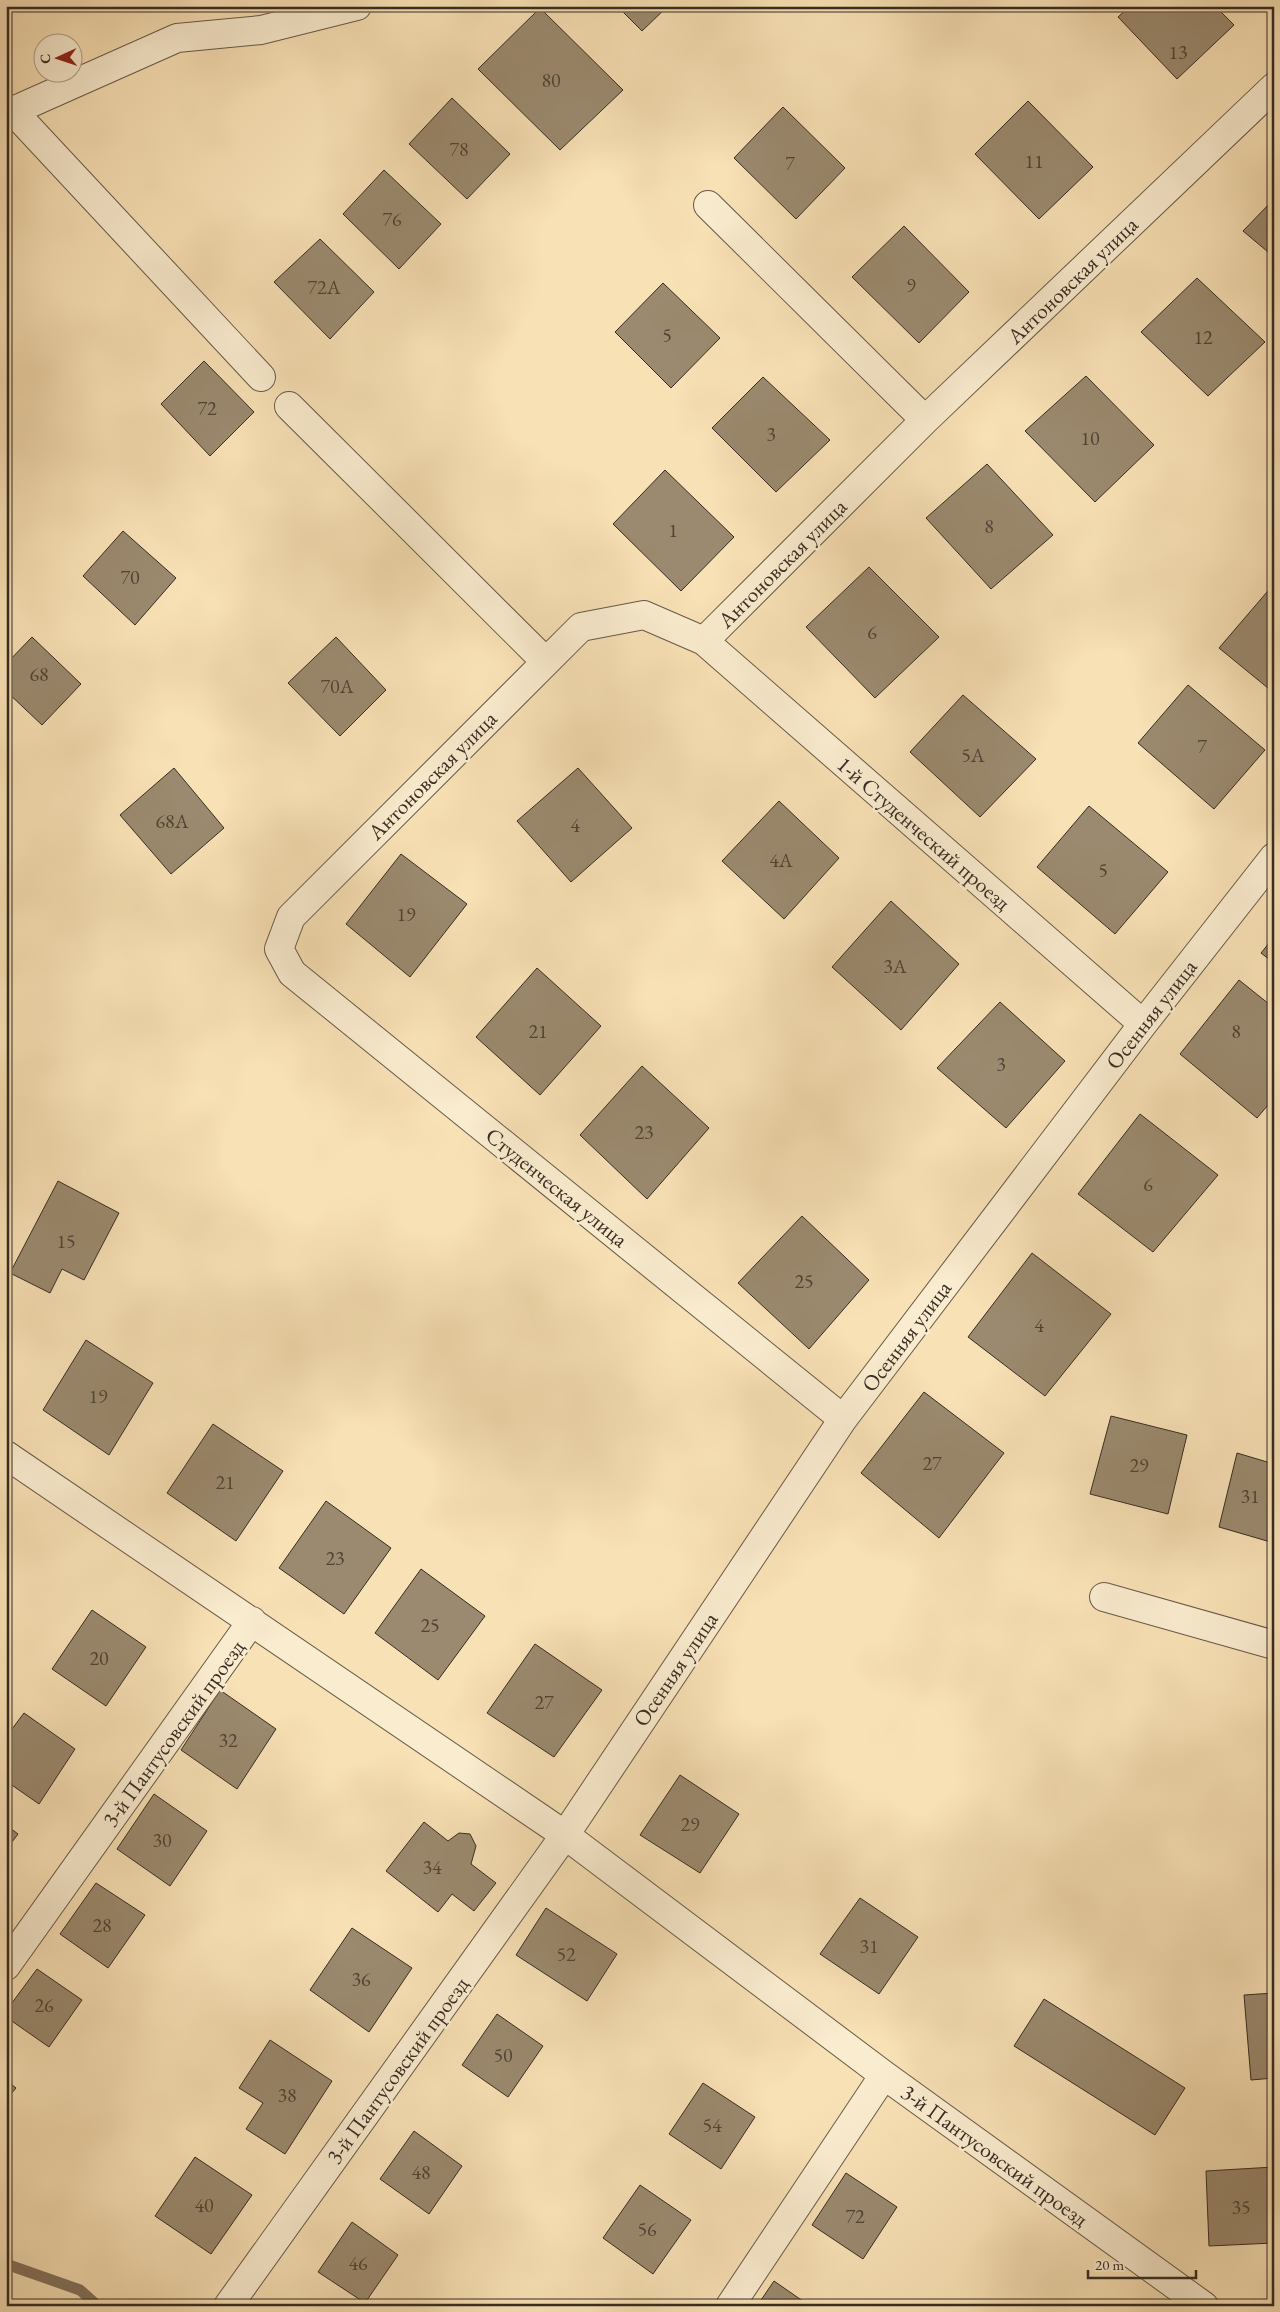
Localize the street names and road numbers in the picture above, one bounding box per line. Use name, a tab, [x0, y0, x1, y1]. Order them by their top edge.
street label: Антоновская улица	[1000, 210, 1144, 351]
street label: Антоновская улица	[711, 492, 853, 635]
street label: Антоновская улица	[361, 704, 503, 847]
street label: 1-й Студенческий проезд	[831, 750, 1017, 917]
street label: Осенняя улица	[1099, 953, 1204, 1075]
street label: Студенческая улица	[479, 1121, 634, 1254]
street label: Осенняя улица	[855, 1275, 958, 1398]
street label: Осенняя улица	[626, 1606, 725, 1732]
street label: 3-й Пантусовский проезд	[96, 1634, 251, 1833]
street label: 3-й Пантусовский проезд	[320, 1971, 475, 2170]
street label: 3-й Пантусовский проезд	[895, 2078, 1094, 2233]

